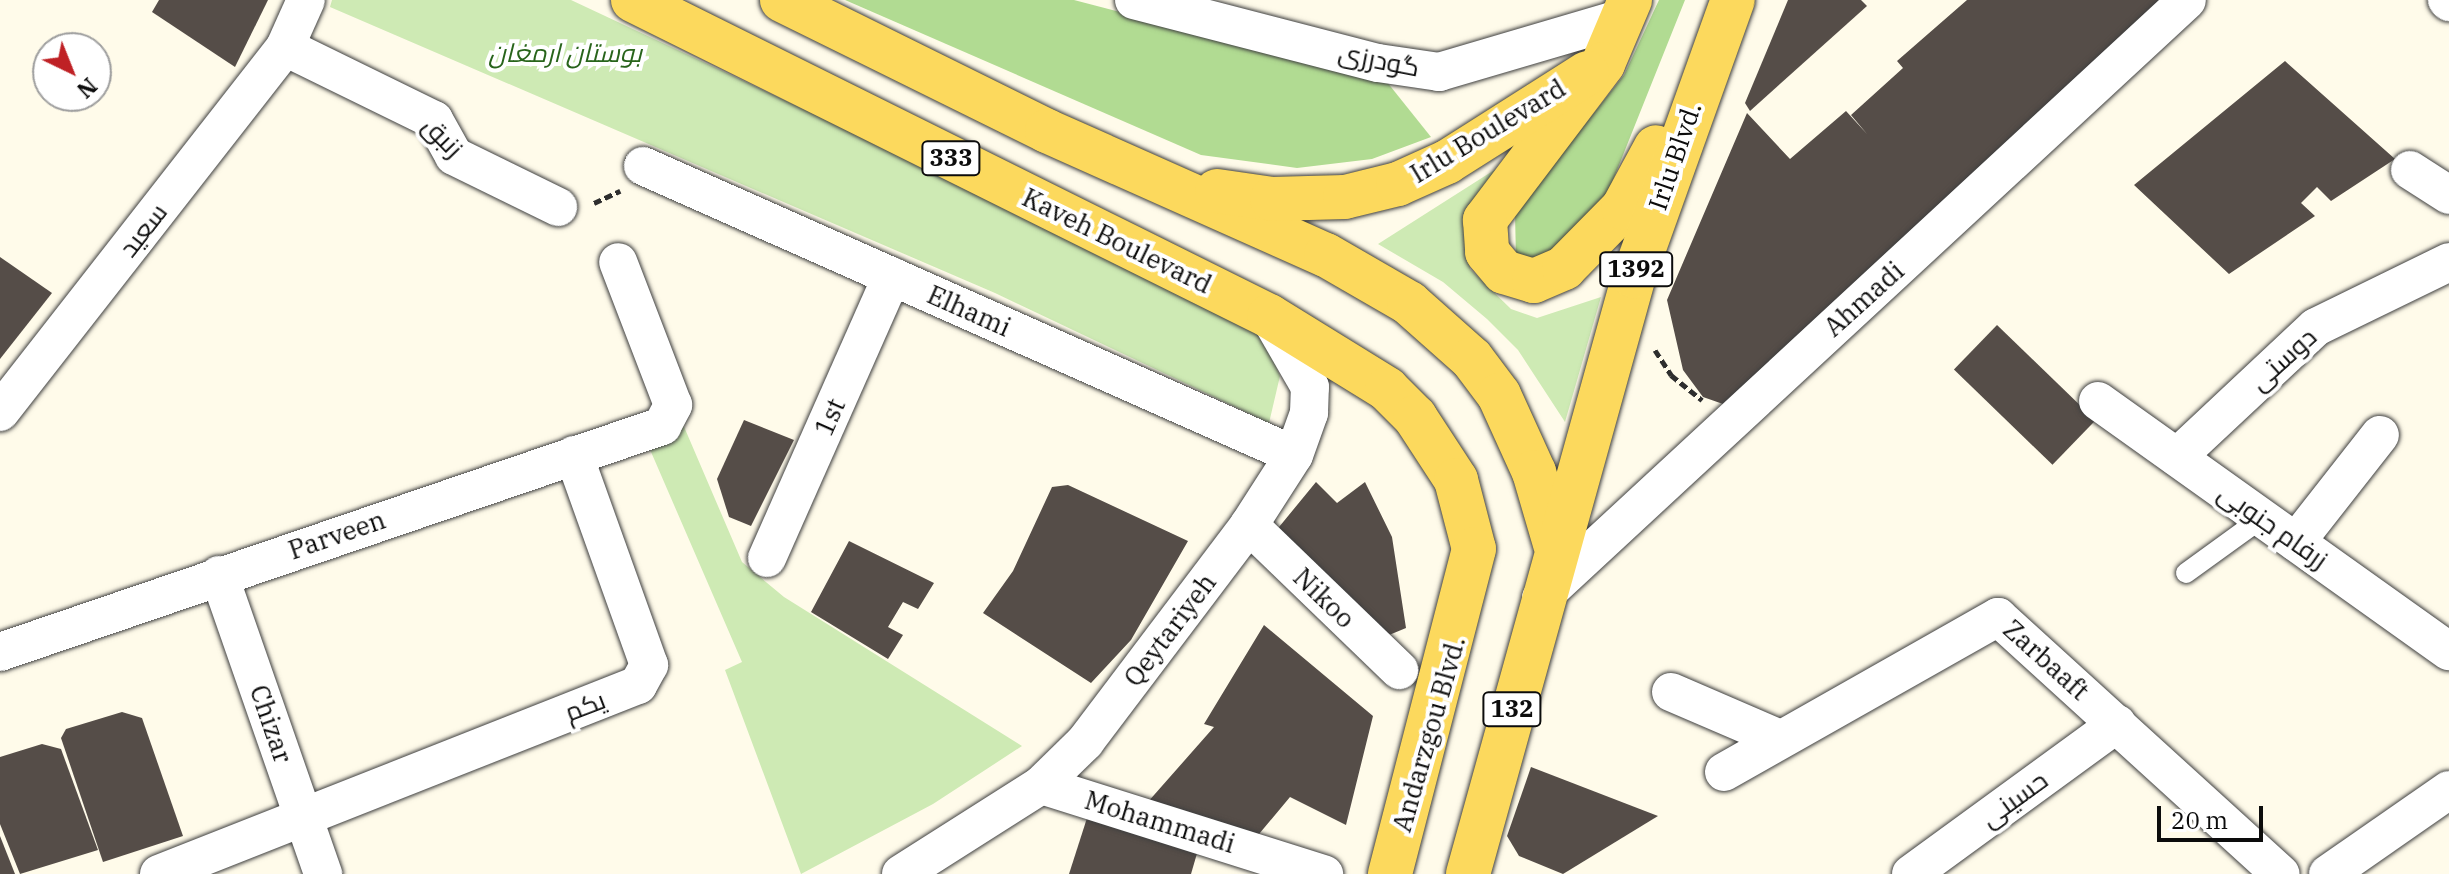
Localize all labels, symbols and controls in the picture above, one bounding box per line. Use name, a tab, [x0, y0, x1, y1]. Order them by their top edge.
north arrow	[32, 32, 112, 112]
park label: بوستان ارمغان	[488, 37, 642, 69]
street label: گودرزی	[1336, 37, 1422, 83]
text: N	[71, 72, 104, 105]
street label: Irlu Boulevard	[1405, 72, 1571, 190]
street label: Irlu Blvd.	[1642, 98, 1708, 214]
street label: زنبق	[416, 110, 470, 164]
road number: 333	[921, 138, 981, 178]
street label: Kaveh Boulevard	[1017, 182, 1217, 300]
street label: سعید	[112, 197, 174, 263]
road number: 1392	[1598, 249, 1674, 289]
street label: Ahmadi	[1818, 255, 1910, 343]
street label: Elhami	[923, 279, 1015, 343]
street label: دوستی	[2243, 321, 2323, 397]
street label: 1st	[808, 394, 852, 440]
street label: زرفام جنوبی	[2212, 477, 2334, 575]
street label: Parveen	[284, 504, 390, 566]
street label: Nikoo	[1287, 561, 1361, 635]
street label: Qeytariyeh	[1117, 567, 1223, 693]
street label: Zarbaaft	[1997, 613, 2095, 707]
street label: Andarzgou Blvd.	[1386, 633, 1472, 835]
street label: Chizar	[243, 681, 299, 767]
street label: یکم	[560, 684, 610, 728]
road number: 132	[1482, 689, 1542, 729]
street label: حسینی	[1974, 764, 2054, 834]
street label: Mohammadi	[1081, 784, 1239, 860]
scale bar	[2161, 790, 2267, 840]
text: 20 m	[2171, 804, 2228, 836]

